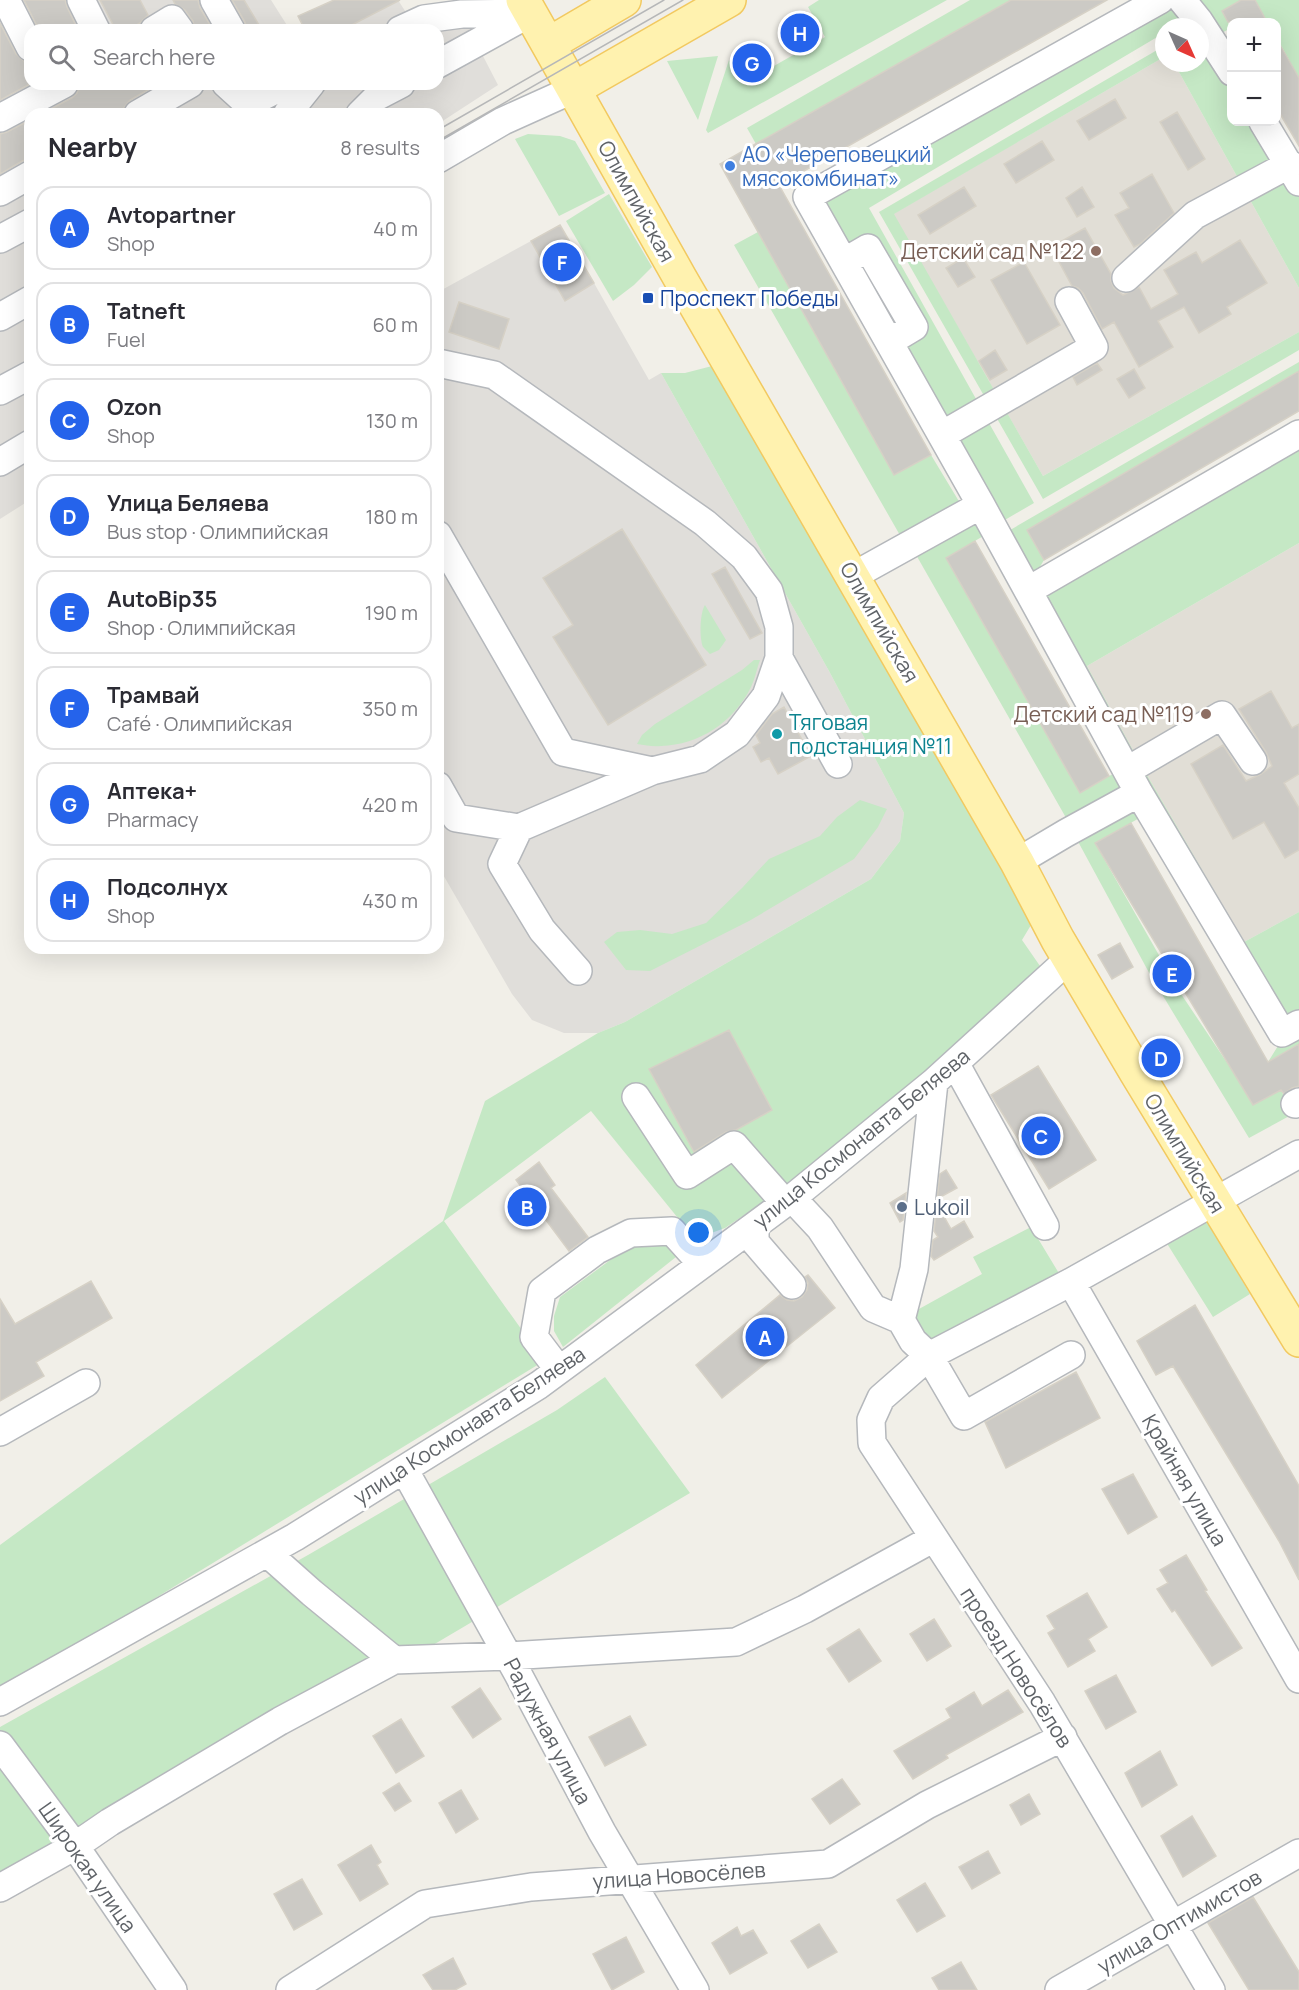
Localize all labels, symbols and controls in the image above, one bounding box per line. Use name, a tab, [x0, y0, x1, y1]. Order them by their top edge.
pin: H	[780, 10, 820, 56]
north arrow	[1155, 18, 1209, 72]
map controls	[1227, 18, 1281, 126]
button: +	[1227, 18, 1281, 72]
search box	[24, 24, 444, 90]
pin: G	[732, 40, 771, 86]
icon: search	[45, 41, 78, 74]
text: Search here	[93, 42, 215, 72]
button: −	[1227, 72, 1281, 126]
text: Nearby	[48, 129, 137, 165]
text: 8 results	[340, 134, 420, 161]
street label: Олимпийская	[592, 135, 682, 267]
place label: АО «Череповецкий мясокомбинат»	[742, 140, 931, 192]
marker: АО «Череповецкий мясокомбинат»	[723, 159, 737, 173]
text: Avtopartner	[107, 200, 236, 230]
text: A	[63, 215, 76, 242]
text: 40 m	[373, 215, 418, 242]
text: Shop	[107, 230, 155, 257]
place label: Детский сад №122	[900, 237, 1084, 265]
pin: F	[542, 240, 582, 284]
marker: Детский сад №122	[1089, 244, 1103, 258]
place label: Проспект Победы	[660, 284, 839, 312]
marker: Проспект Победы	[641, 291, 655, 305]
text: Tatneft	[107, 296, 186, 326]
text: B	[63, 311, 76, 338]
text: 60 m	[372, 311, 418, 338]
text: Fuel	[107, 326, 145, 353]
text: Ozon	[107, 392, 162, 422]
text: C	[62, 407, 77, 434]
text: 130 m	[366, 407, 418, 434]
text: Shop	[107, 422, 155, 449]
text: Улица Беляева	[107, 488, 269, 518]
text: D	[62, 503, 77, 530]
text: 180 m	[365, 503, 418, 530]
text: Bus stop · Олимпийская	[107, 518, 328, 545]
street label: Олимпийская	[834, 557, 926, 687]
text: AutoBip35	[107, 584, 217, 614]
text: E	[64, 599, 75, 626]
text: 190 m	[365, 599, 418, 626]
text: Shop · Олимпийская	[107, 614, 296, 641]
text: Трамвай	[107, 680, 200, 710]
text: F	[64, 695, 75, 722]
text: 350 m	[362, 695, 418, 722]
place label: Детский сад №119	[1013, 700, 1194, 728]
marker: Детский сад №119	[1199, 707, 1213, 721]
place label: Тяговая подстанция №11	[789, 708, 952, 760]
text: Café · Олимпийская	[107, 710, 292, 737]
marker: Тяговая подстанция №11	[770, 727, 784, 741]
text: Аптека+	[107, 776, 197, 806]
text: G	[62, 791, 77, 818]
text: 420 m	[362, 791, 418, 818]
text: Pharmacy	[107, 806, 199, 833]
text: Подсолнух	[107, 872, 228, 902]
text: H	[62, 887, 77, 914]
text: 430 m	[362, 887, 418, 914]
text: Shop	[107, 902, 155, 929]
pin: E	[1152, 952, 1192, 996]
pin: D	[1142, 1036, 1180, 1080]
street label: улица Космонавта Беляева	[747, 1042, 975, 1234]
street label: Олимпийская	[1138, 1088, 1232, 1218]
pin: C	[1022, 1114, 1060, 1158]
pin: B	[508, 1184, 546, 1230]
place label: Lukoil	[914, 1193, 970, 1221]
marker: Lukoil	[895, 1200, 909, 1214]
your location	[684, 1218, 713, 1247]
pin: A	[746, 1314, 784, 1360]
street label: улица Космонавта Беляева	[348, 1339, 590, 1511]
street label: Крайняя улица	[1136, 1409, 1234, 1551]
street label: проезд Новосёлов	[955, 1581, 1079, 1753]
street label: Радужная улица	[498, 1653, 598, 1809]
street label: Широкая улица	[33, 1796, 143, 1938]
street label: улица Новосёлев	[591, 1855, 767, 1895]
street label: улица Оптимистов	[1092, 1863, 1266, 1979]

